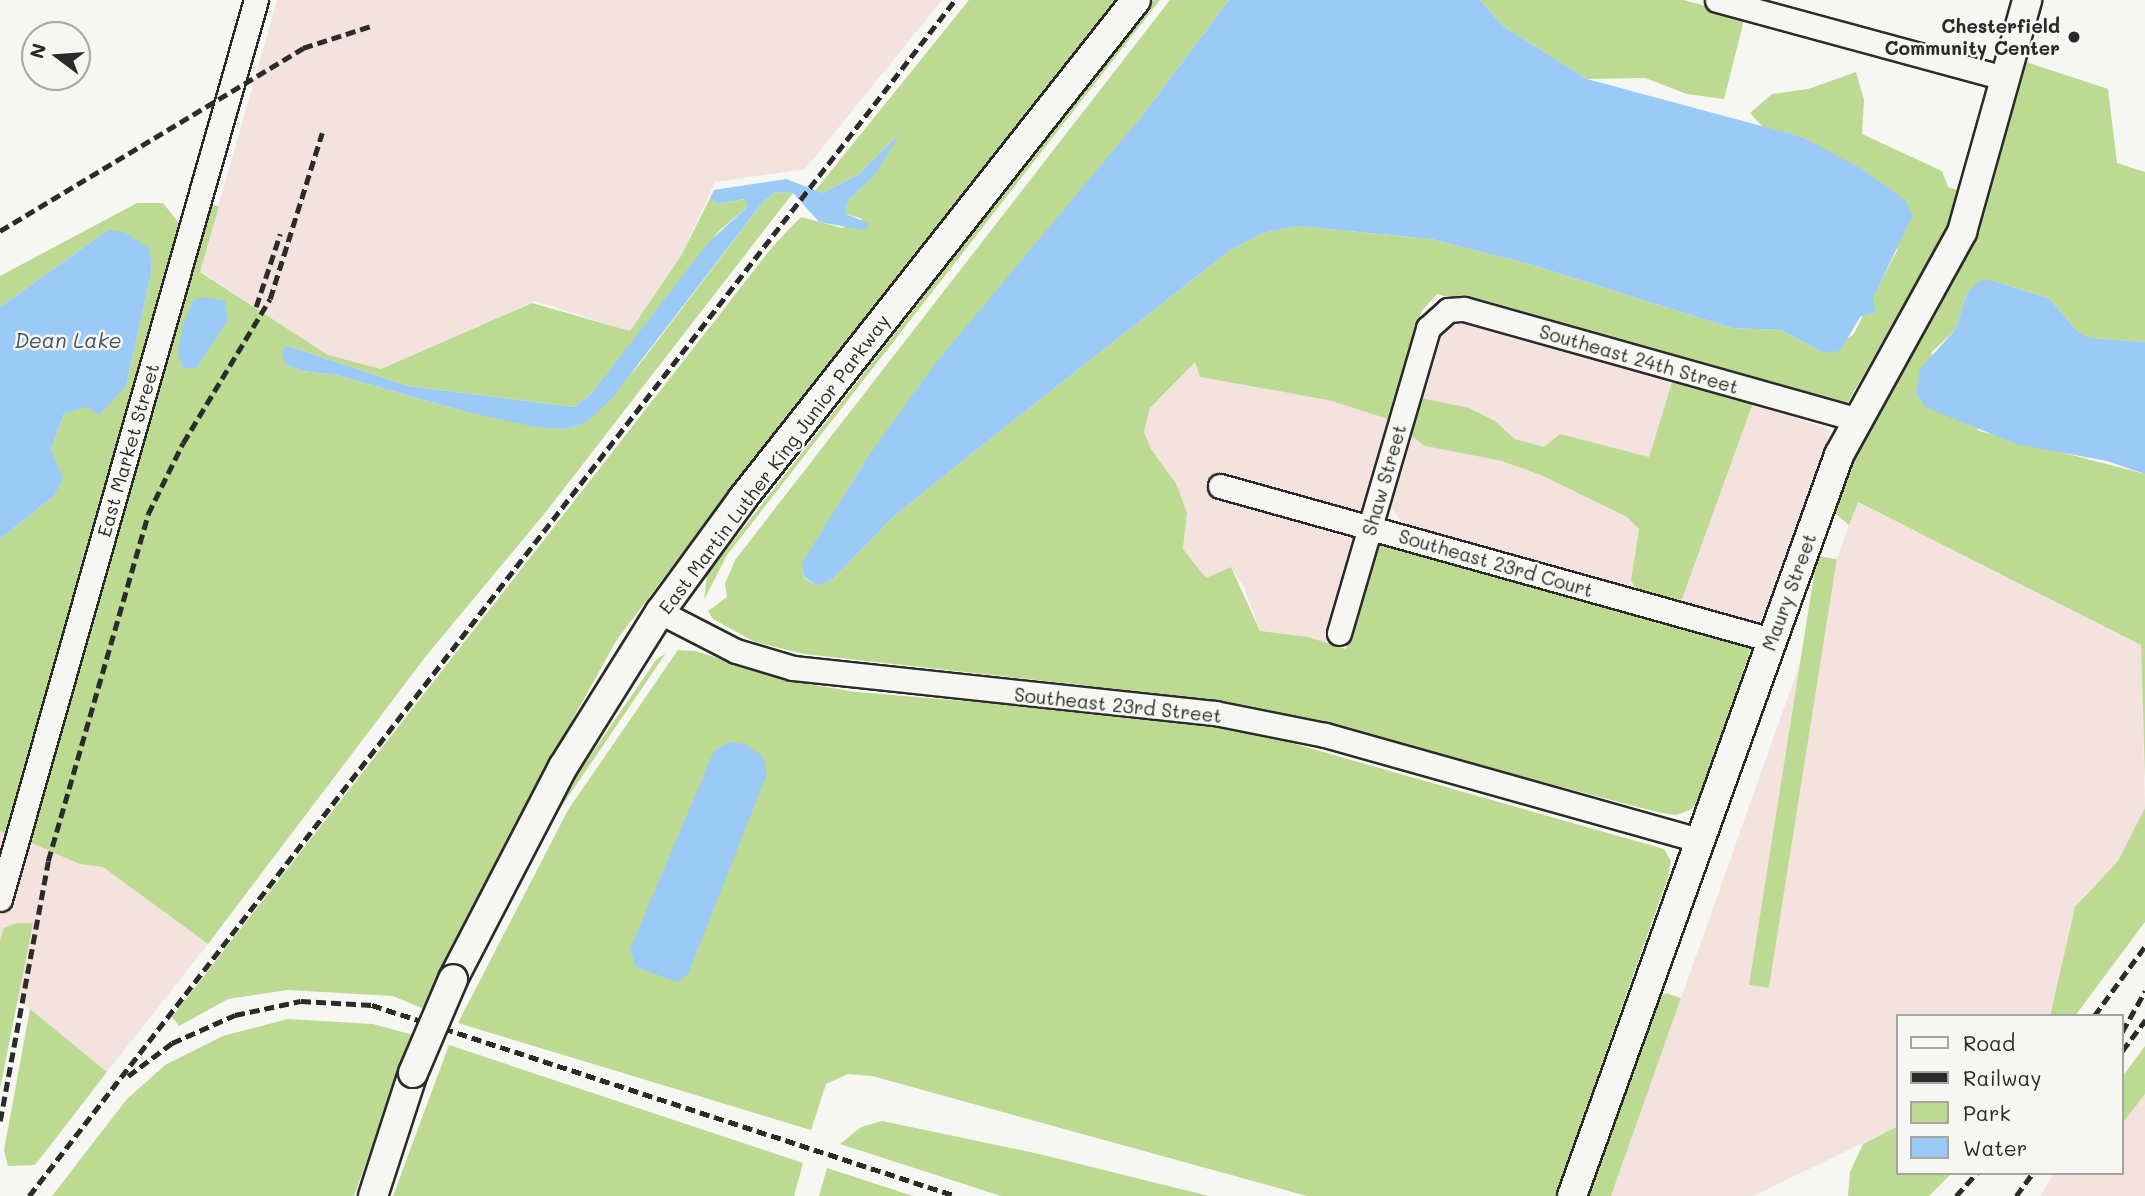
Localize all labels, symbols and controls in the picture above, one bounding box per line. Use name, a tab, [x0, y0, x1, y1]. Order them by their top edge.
place label: Chesterfield Community Center	[1884, 15, 2060, 59]
north arrow	[21, 21, 91, 91]
marker: Chesterfield Community Center	[2066, 29, 2082, 45]
text: N	[23, 40, 51, 61]
street label: East Martin Luther King Junior Parkway	[654, 310, 894, 618]
street label: Southeast 24th Street	[1537, 320, 1741, 398]
water label: Dean Lake	[14, 327, 122, 353]
street label: East Market Street	[92, 360, 164, 540]
street label: Shaw Street	[1357, 422, 1411, 538]
street label: Southeast 23rd Court	[1396, 524, 1596, 602]
street label: Maury Street	[1757, 530, 1821, 654]
street label: Southeast 23rd Street	[1013, 683, 1223, 727]
legend	[1896, 1014, 2124, 1175]
text: Road	[1963, 1029, 2015, 1056]
text: Railway	[1963, 1064, 2042, 1091]
text: Park	[1963, 1099, 2011, 1126]
text: Water	[1963, 1134, 2027, 1161]

